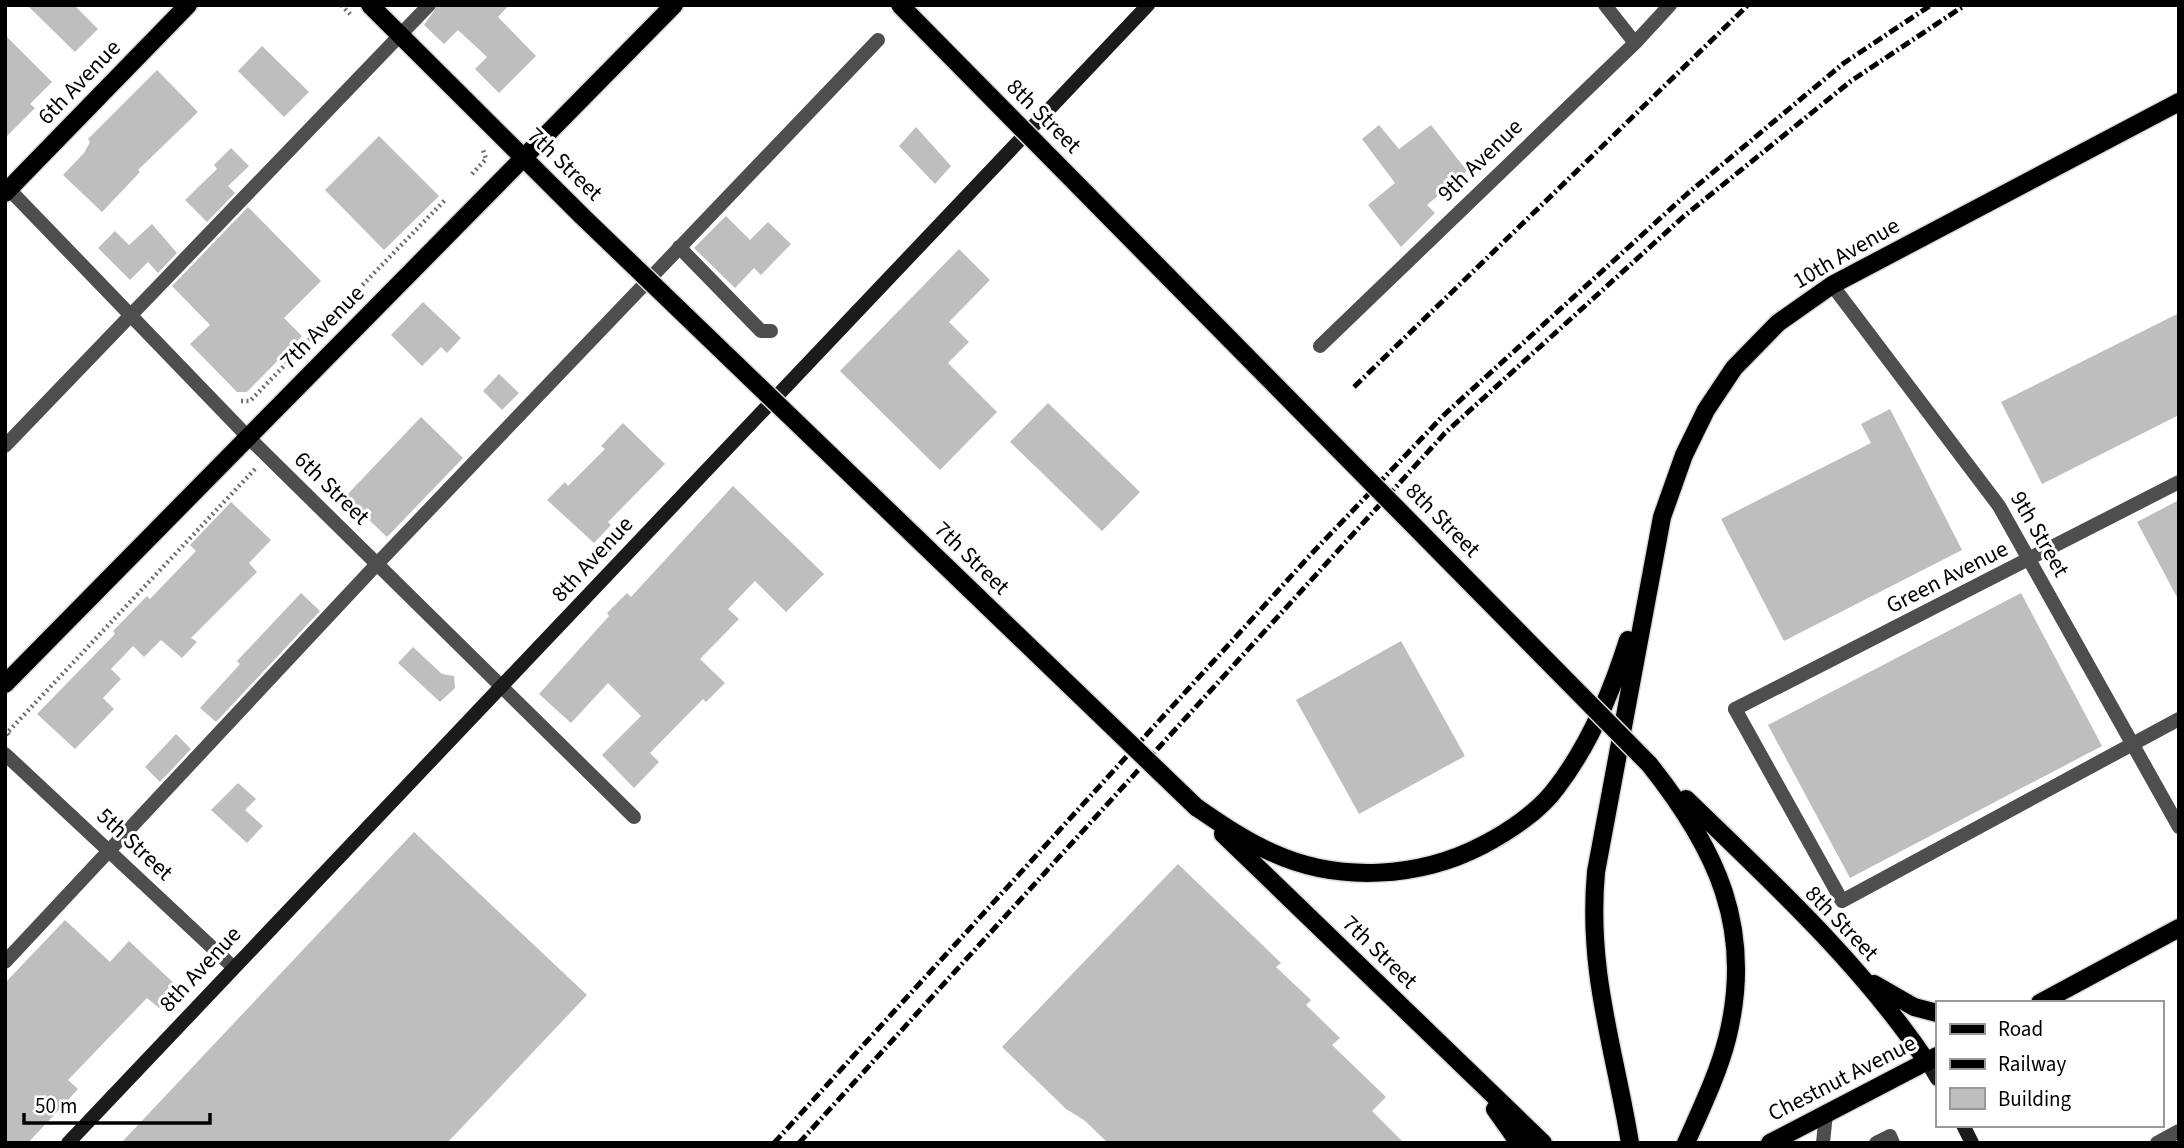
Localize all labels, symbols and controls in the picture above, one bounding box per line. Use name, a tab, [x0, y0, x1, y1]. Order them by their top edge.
street label: 6th Avenue	[30, 32, 128, 132]
street label: 8th Street	[999, 71, 1089, 161]
street label: 9th Avenue	[1430, 111, 1530, 209]
street label: 7th Street	[520, 119, 610, 209]
street label: 10th Avenue	[1786, 209, 1906, 297]
street label: 7th Avenue	[272, 277, 372, 377]
street label: 6th Street	[287, 443, 377, 533]
street label: 8th Street	[1398, 475, 1488, 565]
street label: 9th Street	[2002, 485, 2078, 583]
street label: 8th Avenue	[543, 509, 641, 609]
street label: 7th Street	[927, 513, 1017, 603]
street label: Green Avenue	[1880, 532, 2014, 622]
street label: 5th Street	[89, 800, 181, 888]
street label: 8th Street	[1797, 878, 1887, 968]
street label: 7th Street	[1335, 907, 1425, 997]
street label: 8th Avenue	[151, 919, 249, 1019]
legend	[1936, 1001, 2163, 1127]
text: Road	[1998, 1014, 2043, 1044]
street label: Chestnut Avenue	[1762, 1026, 1922, 1130]
text: Railway	[1998, 1049, 2066, 1079]
scale bar	[24, 1082, 210, 1126]
text: Building	[1998, 1084, 2072, 1114]
text: 50 m	[35, 1091, 77, 1121]

